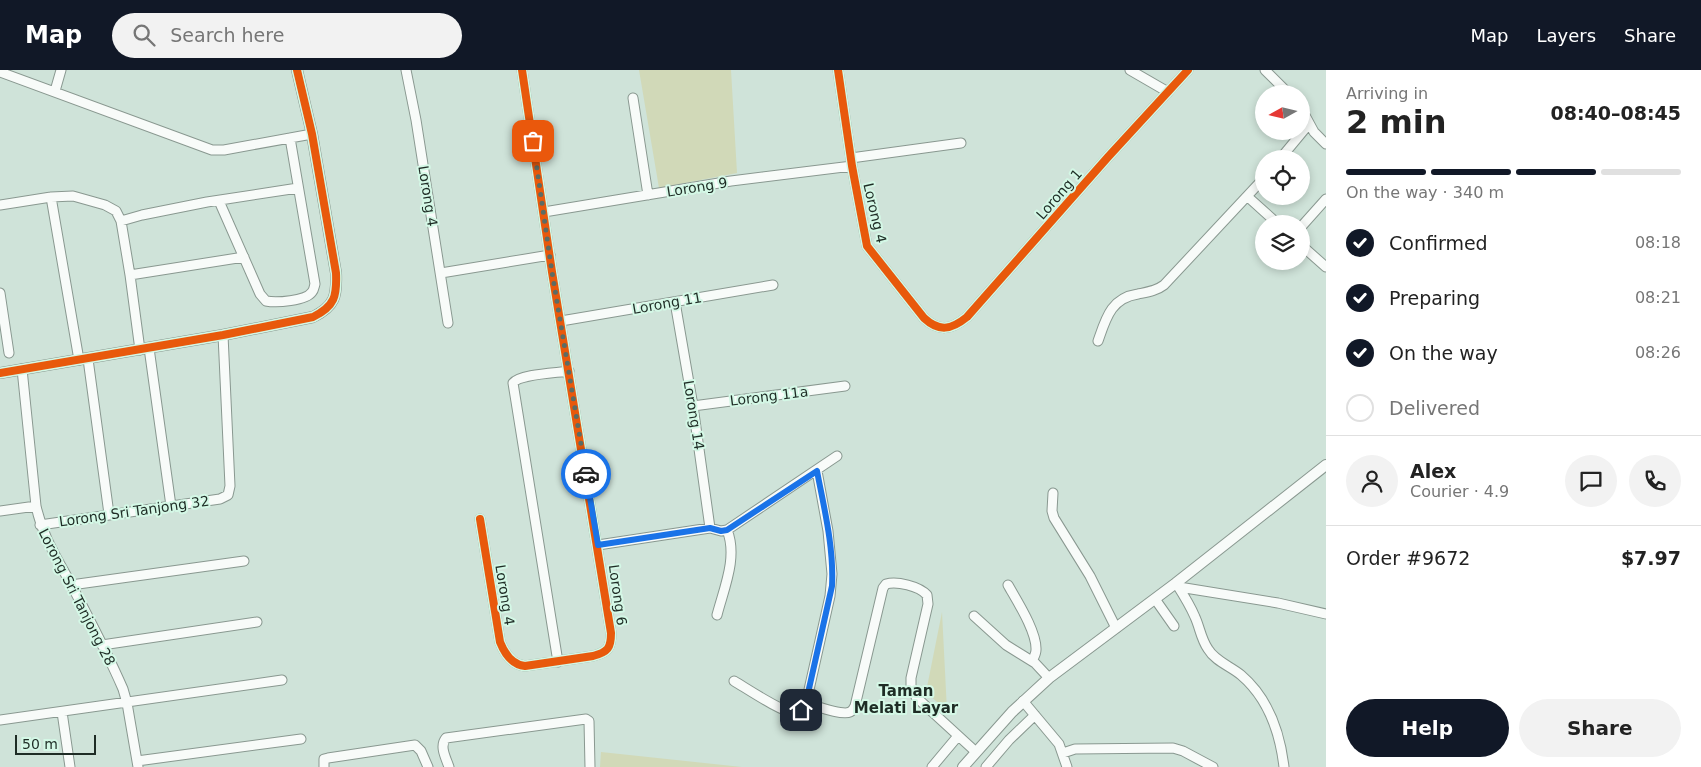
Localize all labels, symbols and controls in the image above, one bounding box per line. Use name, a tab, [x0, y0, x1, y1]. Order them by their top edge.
search box	[112, 13, 462, 58]
text: Map	[25, 21, 82, 49]
icon: search	[130, 21, 158, 49]
text: Search here	[170, 24, 284, 46]
text: Map	[1470, 25, 1508, 46]
text: Layers	[1536, 25, 1596, 46]
text: Share	[1624, 25, 1676, 46]
text: Arriving in	[1346, 84, 1428, 103]
north arrow	[1255, 85, 1310, 140]
map controls	[1255, 85, 1310, 270]
text: 08:40–08:45	[1551, 102, 1681, 124]
text: 2 min	[1346, 103, 1447, 141]
pin	[512, 120, 554, 162]
icon: bag	[519, 127, 547, 155]
button: locate	[1255, 150, 1310, 205]
street label: Lorong 4	[415, 165, 441, 228]
street label: Lorong 1	[1033, 166, 1085, 222]
street label: Lorong 9	[666, 174, 728, 200]
street label: Lorong 4	[860, 181, 890, 245]
text: On the way · 340 m	[1346, 183, 1504, 202]
button: layers	[1255, 215, 1310, 270]
icon: check	[1346, 229, 1374, 257]
text: Confirmed	[1389, 232, 1488, 254]
text: 08:18	[1635, 233, 1681, 252]
icon: check	[1346, 284, 1374, 312]
text: Preparing	[1389, 287, 1480, 309]
text: 08:21	[1635, 288, 1681, 307]
street label: Lorong 11	[631, 289, 703, 317]
icon: check	[1346, 339, 1374, 367]
text: On the way	[1389, 342, 1498, 364]
text: 08:26	[1635, 343, 1681, 362]
street label: Lorong 14	[681, 379, 707, 451]
street label: Lorong 11a	[729, 383, 809, 409]
text: Delivered	[1389, 397, 1480, 419]
courier	[561, 449, 611, 499]
button: person	[1346, 455, 1398, 507]
button: chat	[1565, 455, 1617, 507]
button: phone	[1629, 455, 1681, 507]
icon: car	[572, 460, 600, 488]
text: Alex	[1410, 460, 1456, 482]
text: Courier · 4.9	[1410, 482, 1509, 501]
street label: Lorong Sri Tanjong 32	[58, 493, 210, 529]
street label: Lorong Sri Tanjong 28	[35, 526, 119, 668]
text: Order #9672	[1346, 547, 1470, 569]
text: $7.97	[1621, 547, 1681, 569]
street label: Lorong 4	[492, 564, 518, 627]
street label: Lorong 6	[606, 564, 630, 627]
district label: Taman Melati Layar	[854, 682, 959, 717]
pin	[780, 689, 822, 731]
icon: home	[787, 696, 815, 724]
button: Help	[1346, 699, 1509, 757]
button: Share	[1519, 699, 1681, 757]
scale bar	[15, 732, 96, 755]
text: 50 m	[22, 736, 58, 752]

